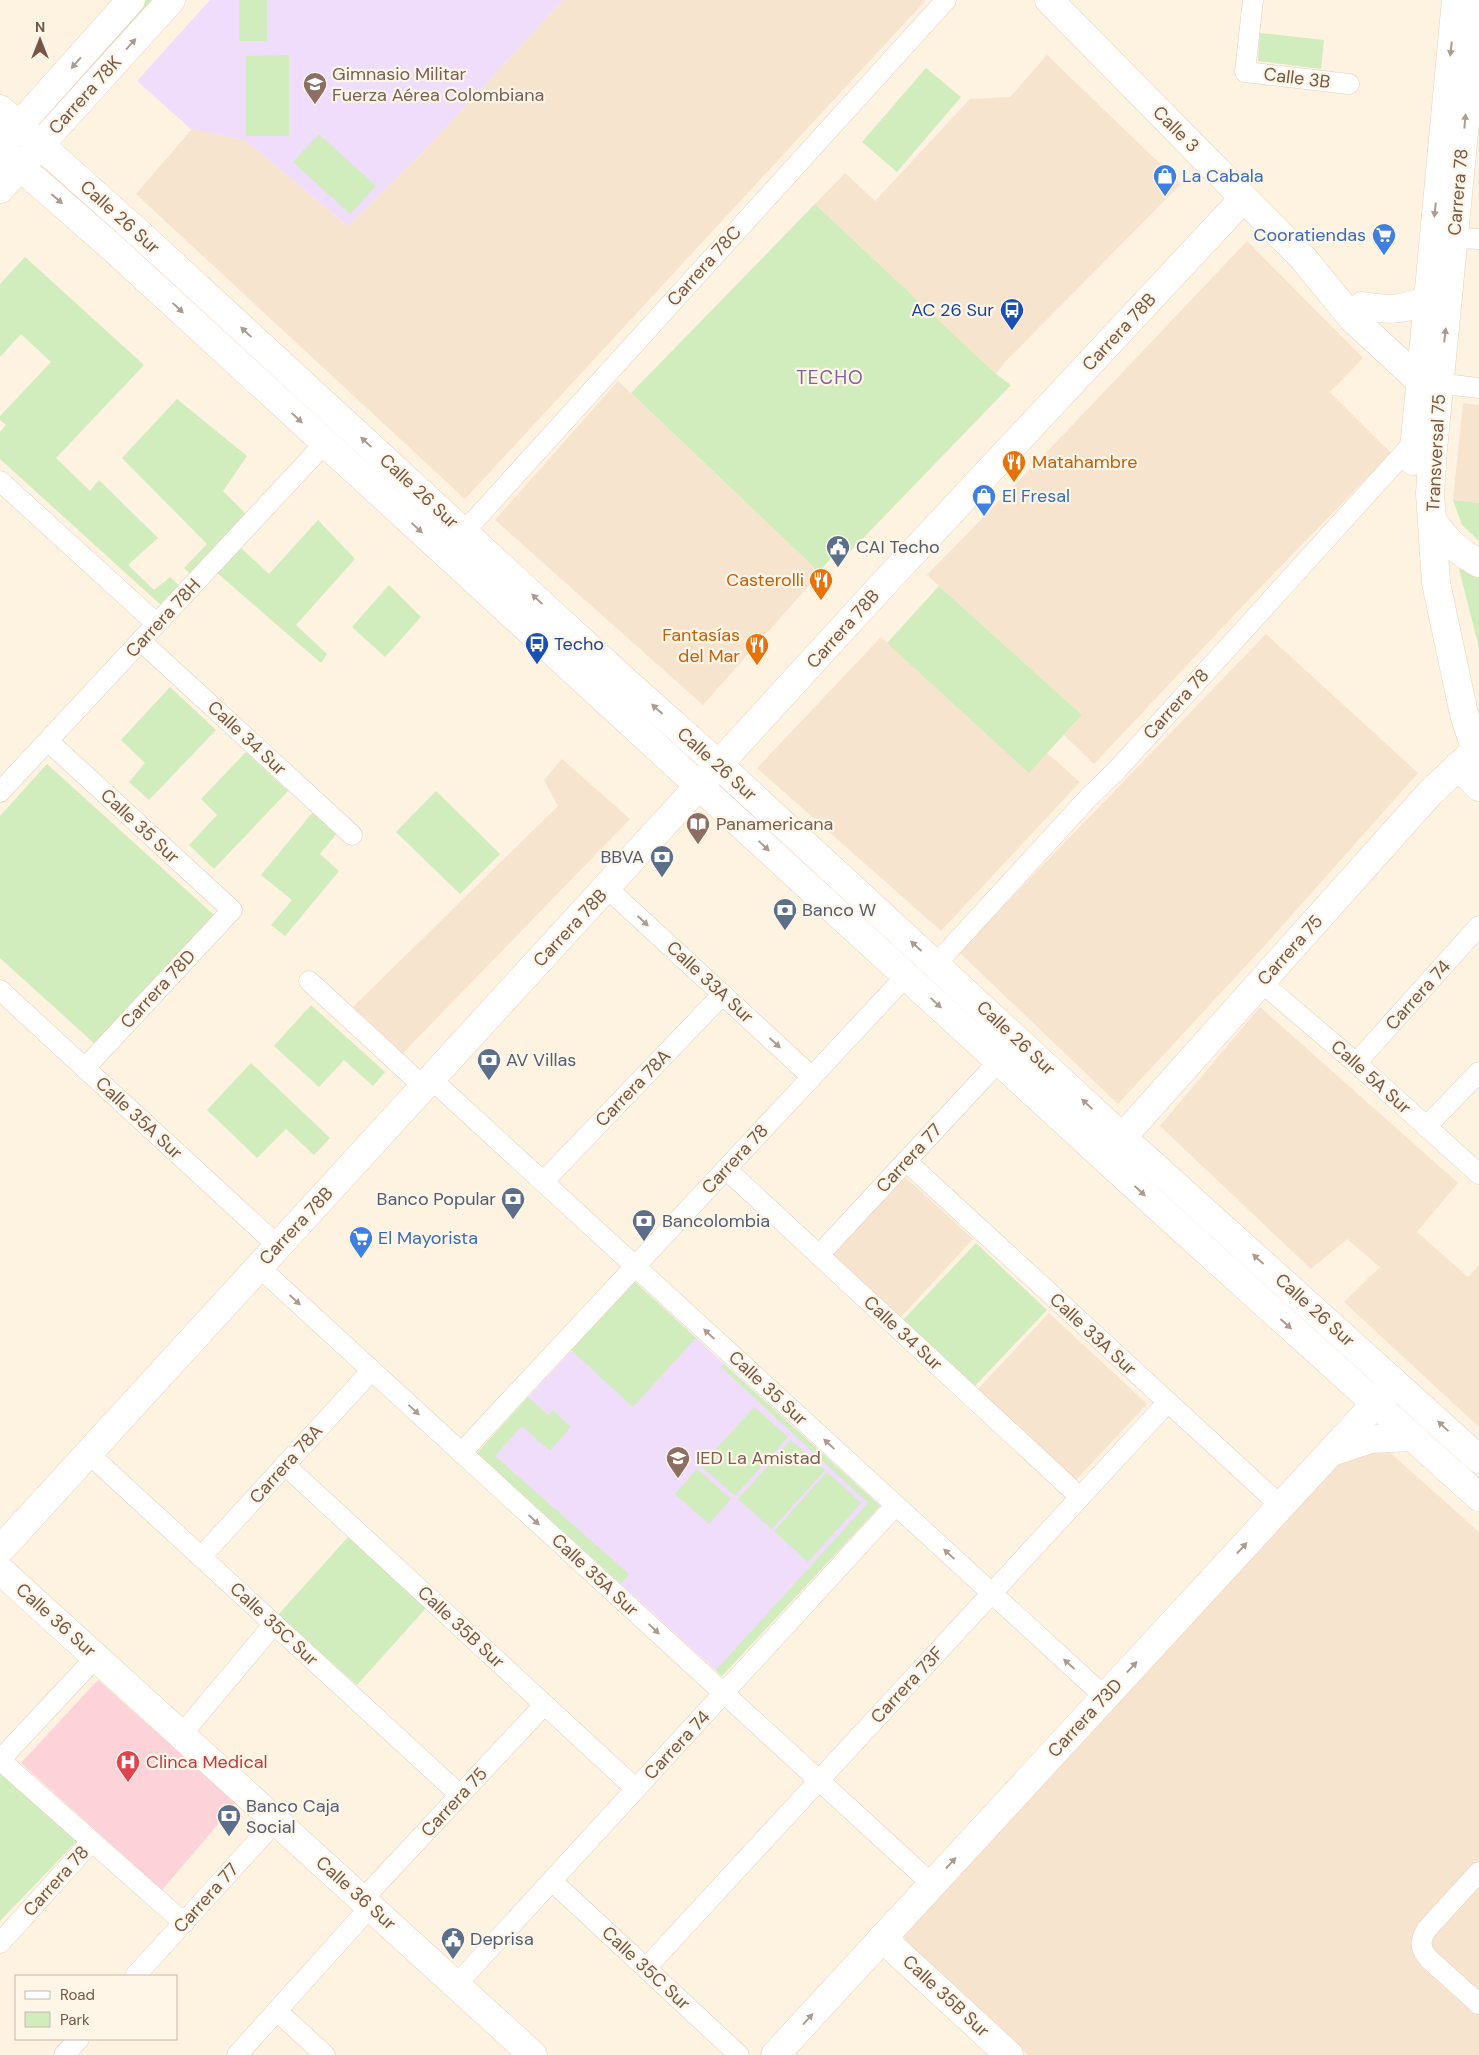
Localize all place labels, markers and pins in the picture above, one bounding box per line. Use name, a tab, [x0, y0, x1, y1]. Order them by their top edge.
place label: Gimnasio Militar Fuerza Aérea Colombiana	[332, 62, 544, 107]
school or university icon: Gimnasio Militar Fuerza Aérea Colombiana	[302, 71, 328, 105]
shop icon: La Cabala	[1152, 163, 1178, 197]
place label: La Cabala	[1182, 164, 1264, 188]
supermarket icon: Cooratiendas	[1371, 222, 1397, 256]
place label: Cooratiendas	[1254, 223, 1366, 247]
bus stop icon: AC 26 Sur	[999, 297, 1025, 331]
place label: AC 26 Sur	[911, 298, 994, 322]
restaurant icon: Matahambre	[1001, 449, 1027, 483]
place label: Matahambre	[1032, 450, 1138, 474]
shop icon: El Fresal	[971, 483, 997, 517]
place label: El Fresal	[1002, 484, 1070, 508]
public building icon: CAI Techo	[825, 534, 851, 568]
place label: CAI Techo	[856, 535, 940, 559]
restaurant icon: Casterolli	[808, 567, 834, 601]
place label: Casterolli	[726, 568, 804, 592]
place label: Fantasías del Mar	[662, 623, 740, 668]
bus stop icon: Techo	[524, 631, 550, 665]
place label: Techo	[554, 632, 604, 656]
restaurant icon: Fantasías del Mar	[744, 632, 770, 666]
library icon: Panamericana	[685, 811, 711, 845]
place label: Panamericana	[716, 812, 833, 836]
bank icon: BBVA	[649, 844, 675, 878]
place label: BBVA	[600, 845, 644, 869]
bank icon: Banco W	[772, 897, 798, 931]
place label: Banco W	[802, 898, 876, 922]
bank icon: AV Villas	[476, 1047, 502, 1081]
place label: AV Villas	[506, 1048, 576, 1072]
bank icon: Banco Popular	[500, 1186, 526, 1220]
place label: Banco Popular	[377, 1187, 496, 1211]
bank icon: Bancolombia	[631, 1208, 657, 1242]
place label: Bancolombia	[662, 1209, 770, 1233]
supermarket icon: El Mayorista	[348, 1225, 374, 1259]
place label: El Mayorista	[378, 1226, 478, 1250]
school or university icon: IED La Amistad	[665, 1445, 691, 1479]
place label: IED La Amistad	[696, 1446, 821, 1470]
hospital icon: Clinca Medical	[115, 1749, 141, 1783]
place label: Clinca Medical	[146, 1750, 268, 1774]
place label: Banco Caja Social	[246, 1794, 340, 1839]
bank icon: Banco Caja Social	[216, 1803, 242, 1837]
public building icon: Deprisa	[440, 1926, 466, 1960]
place label: Deprisa	[470, 1927, 534, 1951]

